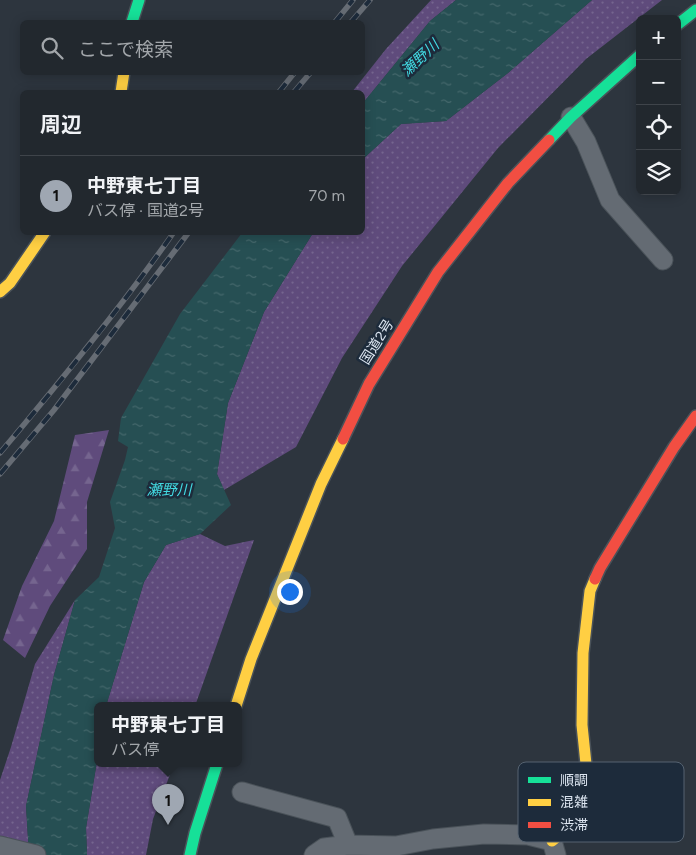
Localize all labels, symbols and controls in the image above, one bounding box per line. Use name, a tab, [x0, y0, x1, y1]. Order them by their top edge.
map controls	[636, 15, 681, 195]
button: +	[636, 15, 681, 60]
search box	[20, 20, 365, 75]
icon: search	[38, 34, 66, 62]
water label: 瀬野川	[397, 35, 444, 80]
text: ここで検索	[78, 38, 173, 61]
button: −	[636, 60, 681, 105]
button: locate	[636, 105, 681, 150]
text: 周辺	[40, 112, 82, 137]
button: layers	[636, 150, 681, 195]
text: 中野東七丁目	[87, 174, 201, 197]
text: 1	[53, 186, 59, 205]
text: 70 m	[309, 186, 345, 205]
text: バス停 · 国道2号	[87, 201, 204, 220]
street label: 国道2号	[357, 316, 397, 368]
water label: 瀬野川	[146, 481, 193, 499]
your location	[277, 579, 303, 605]
popup	[94, 702, 242, 767]
text: 中野東七丁目	[111, 713, 225, 736]
text: バス停	[111, 740, 159, 759]
legend	[518, 762, 684, 842]
text: 順調	[560, 772, 588, 789]
pin: 1	[152, 784, 184, 825]
text: 混雑	[560, 794, 588, 811]
text: 渋滞	[560, 817, 588, 834]

